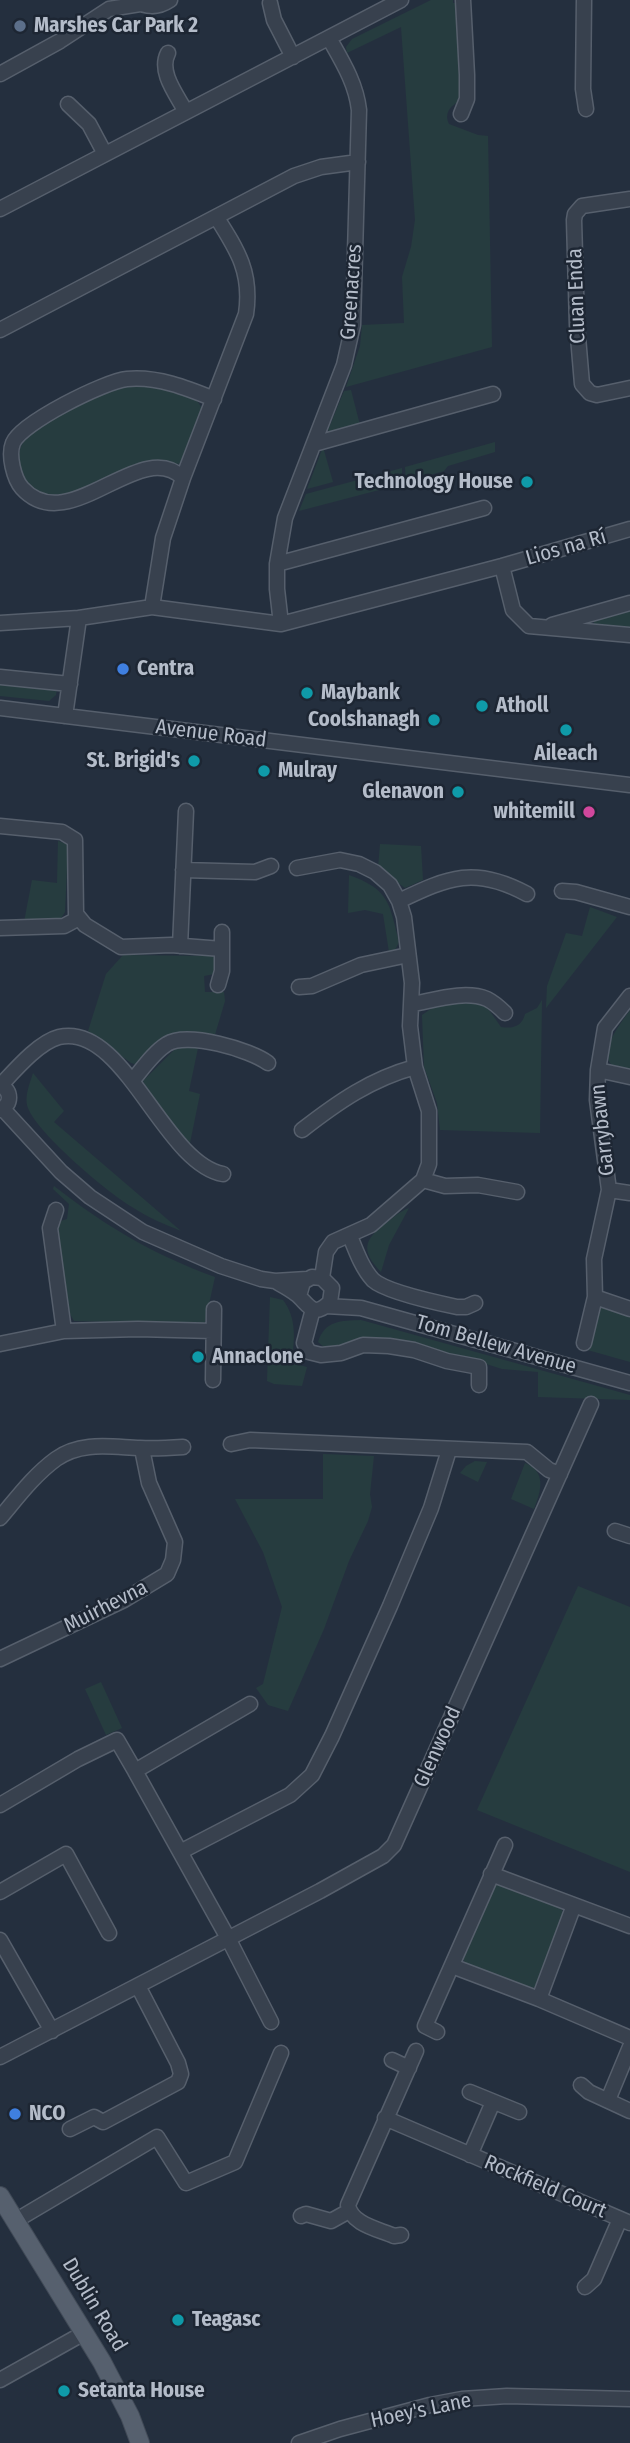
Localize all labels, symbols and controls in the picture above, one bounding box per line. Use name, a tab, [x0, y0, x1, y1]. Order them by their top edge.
place label: Marshes Car Park 2	[34, 13, 198, 39]
marker: Marshes Car Park 2	[12, 18, 28, 34]
street label: Greenacres	[336, 243, 368, 341]
street label: Cluan Enda	[563, 248, 591, 344]
place label: Technology House	[355, 469, 513, 495]
marker: Technology House	[519, 474, 535, 490]
street label: Lios na Rí	[523, 525, 609, 571]
place label: Centra	[137, 656, 194, 682]
marker: Centra	[115, 661, 131, 677]
place label: Maybank	[321, 680, 400, 706]
marker: Maybank	[299, 685, 315, 701]
place label: Atholl	[496, 693, 548, 719]
marker: Atholl	[474, 698, 490, 714]
place label: Coolshanagh	[308, 707, 420, 733]
marker: Coolshanagh	[426, 712, 442, 728]
street label: Avenue Road	[154, 715, 268, 753]
marker: Aileach	[558, 722, 574, 738]
place label: Aileach	[534, 741, 598, 767]
place label: St. Brigid's	[86, 748, 180, 774]
marker: St. Brigid's	[186, 753, 202, 769]
place label: Mulray	[278, 758, 337, 784]
marker: Mulray	[256, 763, 272, 779]
place label: Glenavon	[362, 779, 444, 805]
marker: Glenavon	[450, 784, 466, 800]
place label: whitemill	[494, 799, 575, 825]
marker: whitemill	[581, 804, 597, 820]
street label: Garrybawn	[586, 1083, 620, 1177]
street label: Tom Bellew Avenue	[413, 1310, 579, 1380]
place label: Annaclone	[212, 1344, 303, 1370]
marker: Annaclone	[190, 1349, 206, 1365]
street label: Muirhevna	[60, 1575, 152, 1639]
street label: Glenwood	[409, 1703, 467, 1791]
place label: NCO	[29, 2101, 65, 2127]
marker: NCO	[7, 2106, 23, 2122]
street label: Rockfield Court	[480, 2150, 610, 2224]
street label: Dublin Road	[56, 2254, 132, 2356]
place label: Teagasc	[192, 2307, 260, 2333]
marker: Teagasc	[170, 2312, 186, 2328]
place label: Setanta House	[78, 2378, 205, 2404]
marker: Setanta House	[56, 2383, 72, 2399]
street label: Hoey's Lane	[368, 2388, 474, 2434]

